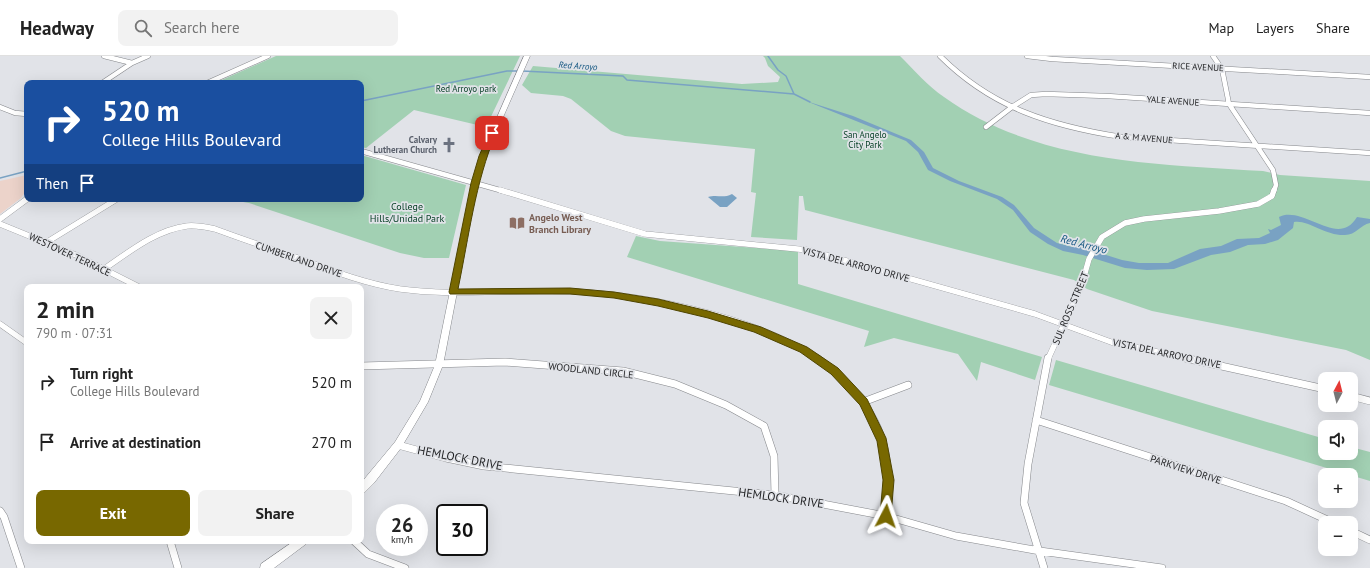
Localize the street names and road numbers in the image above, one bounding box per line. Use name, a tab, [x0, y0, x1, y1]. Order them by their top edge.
street label: RICE AVENUE	[1172, 60, 1224, 73]
street label: YALE AVENUE	[1146, 93, 1200, 108]
street label: A & M AVENUE	[1115, 130, 1173, 146]
street label: WESTOVER TERRACE	[27, 230, 113, 279]
street label: CUMBERLAND DRIVE	[254, 239, 344, 280]
street label: VISTA DEL ARROYO DRIVE	[800, 244, 911, 285]
street label: SUL ROSS STREET	[1049, 269, 1092, 347]
street label: VISTA DEL ARROYO DRIVE	[1110, 335, 1222, 371]
street label: WOODLAND CIRCLE	[548, 360, 634, 381]
street label: HEMLOCK DRIVE	[416, 442, 504, 473]
street label: PARKVIEW DRIVE	[1149, 452, 1223, 487]
street label: HEMLOCK DRIVE	[737, 484, 825, 511]

